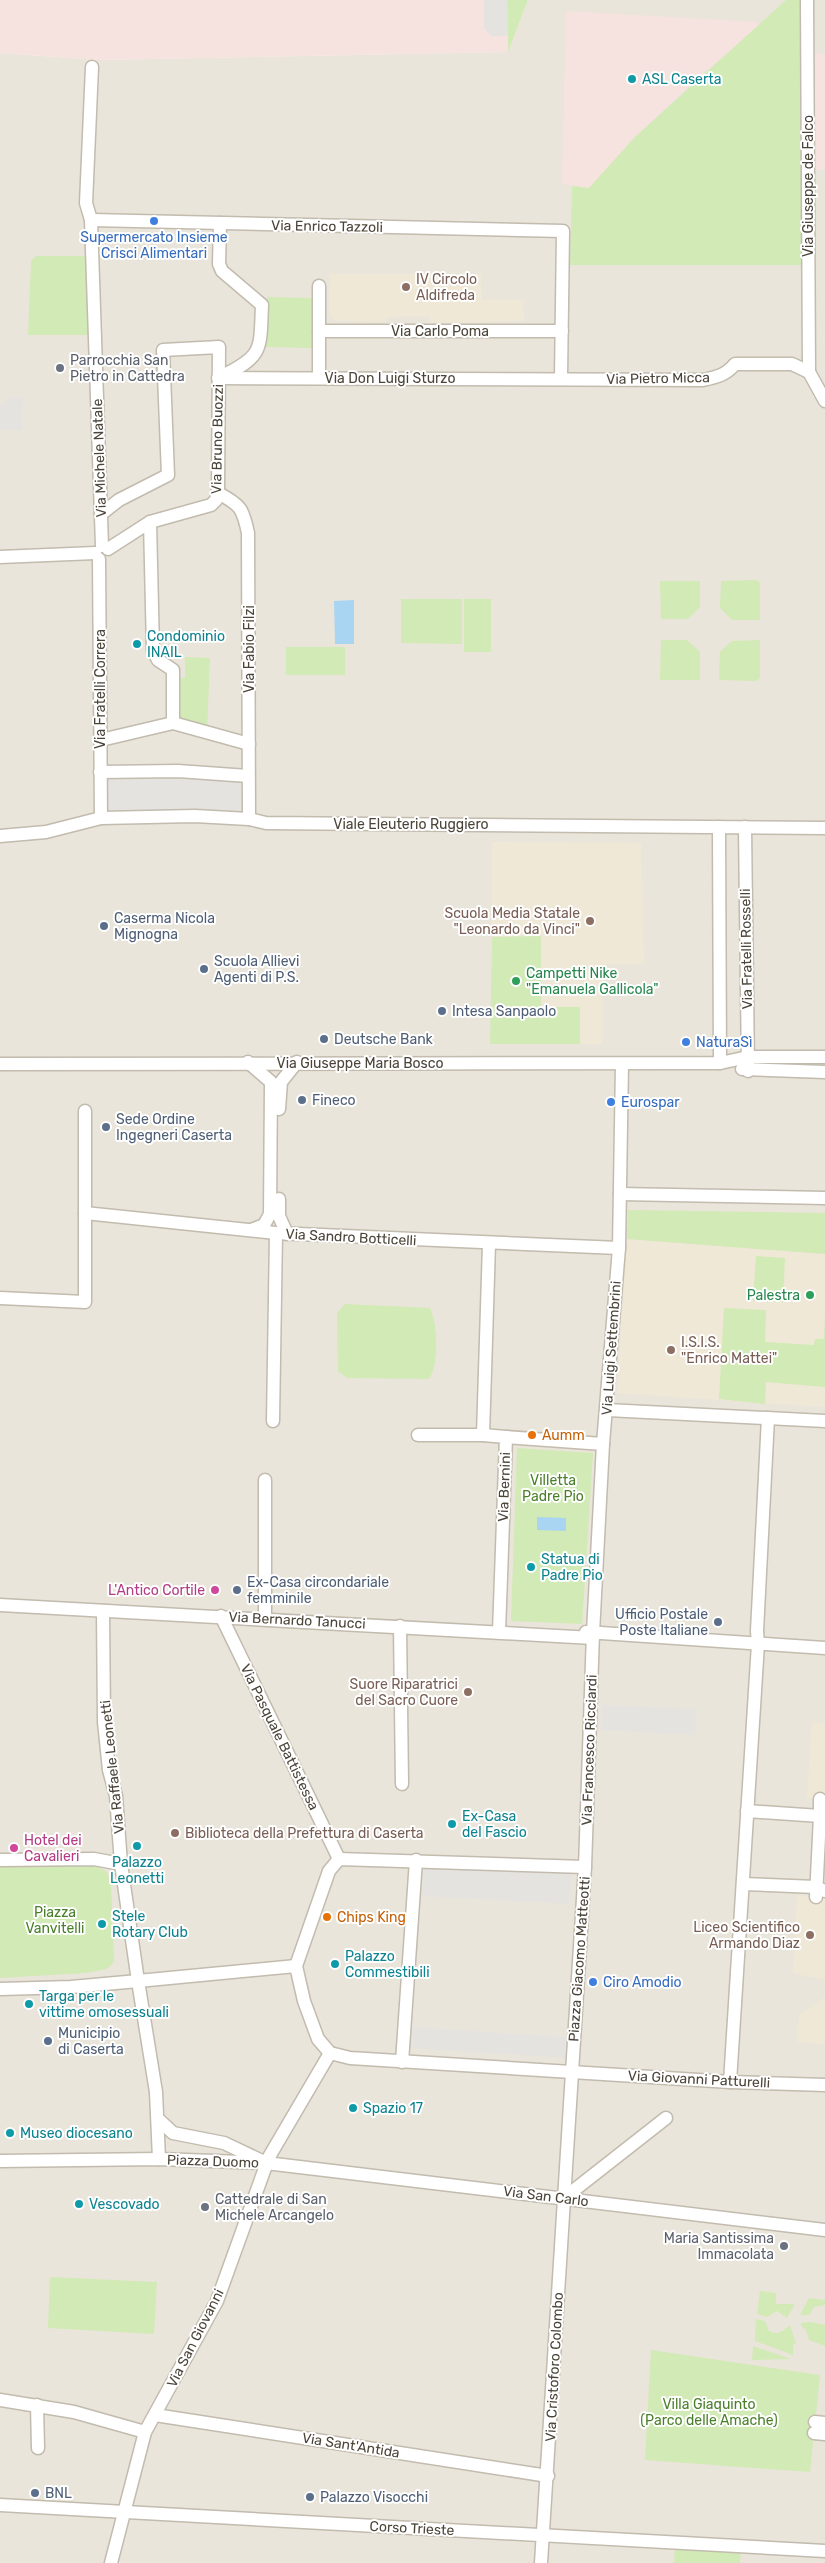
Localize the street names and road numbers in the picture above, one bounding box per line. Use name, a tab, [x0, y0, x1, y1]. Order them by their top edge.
street label: Via Giuseppe de Falco	[800, 115, 817, 257]
street label: Via Enrico Tazzoli	[271, 217, 383, 236]
street label: Via Carlo Poma	[391, 323, 489, 340]
street label: Via Pietro Micca	[606, 369, 710, 388]
street label: Via Don Luigi Sturzo	[325, 370, 455, 387]
street label: Via Bruno Buozzi	[208, 384, 227, 494]
street label: Via Michele Natale	[89, 398, 110, 518]
street label: Via Fabio Filzi	[241, 605, 258, 693]
street label: Via Fratelli Correra	[92, 629, 109, 749]
street label: Viale Eleuterio Ruggiero	[333, 816, 489, 833]
street label: Via Fratelli Rosselli	[737, 888, 756, 1010]
street label: Via Giuseppe Maria Bosco	[277, 1055, 443, 1072]
street label: Via Sandro Botticelli	[285, 1226, 417, 1249]
street label: Via Luigi Settembrini	[598, 1280, 625, 1416]
street label: Via Bernini	[495, 1452, 514, 1522]
street label: Via Bernardo Tanucci	[228, 1608, 366, 1633]
street label: Via Pasquale Battistessa	[237, 1661, 322, 1813]
street label: Via Francesco Ricciardi	[578, 1674, 601, 1826]
street label: Via Raffaele Leonetti	[97, 1699, 128, 1835]
street label: Piazza Giacomo Matteotti	[565, 1876, 594, 2042]
street label: Via Giovanni Patturelli	[627, 2067, 771, 2092]
street label: Piazza Duomo	[167, 2151, 259, 2172]
street label: Via San Carlo	[502, 2183, 590, 2210]
street label: Via San Giovanni	[163, 2286, 228, 2390]
street label: Via Cristoforo Colombo	[542, 2292, 567, 2442]
street label: Via Sant'Antida	[301, 2429, 401, 2462]
street label: Corso Trieste	[369, 2518, 455, 2539]

